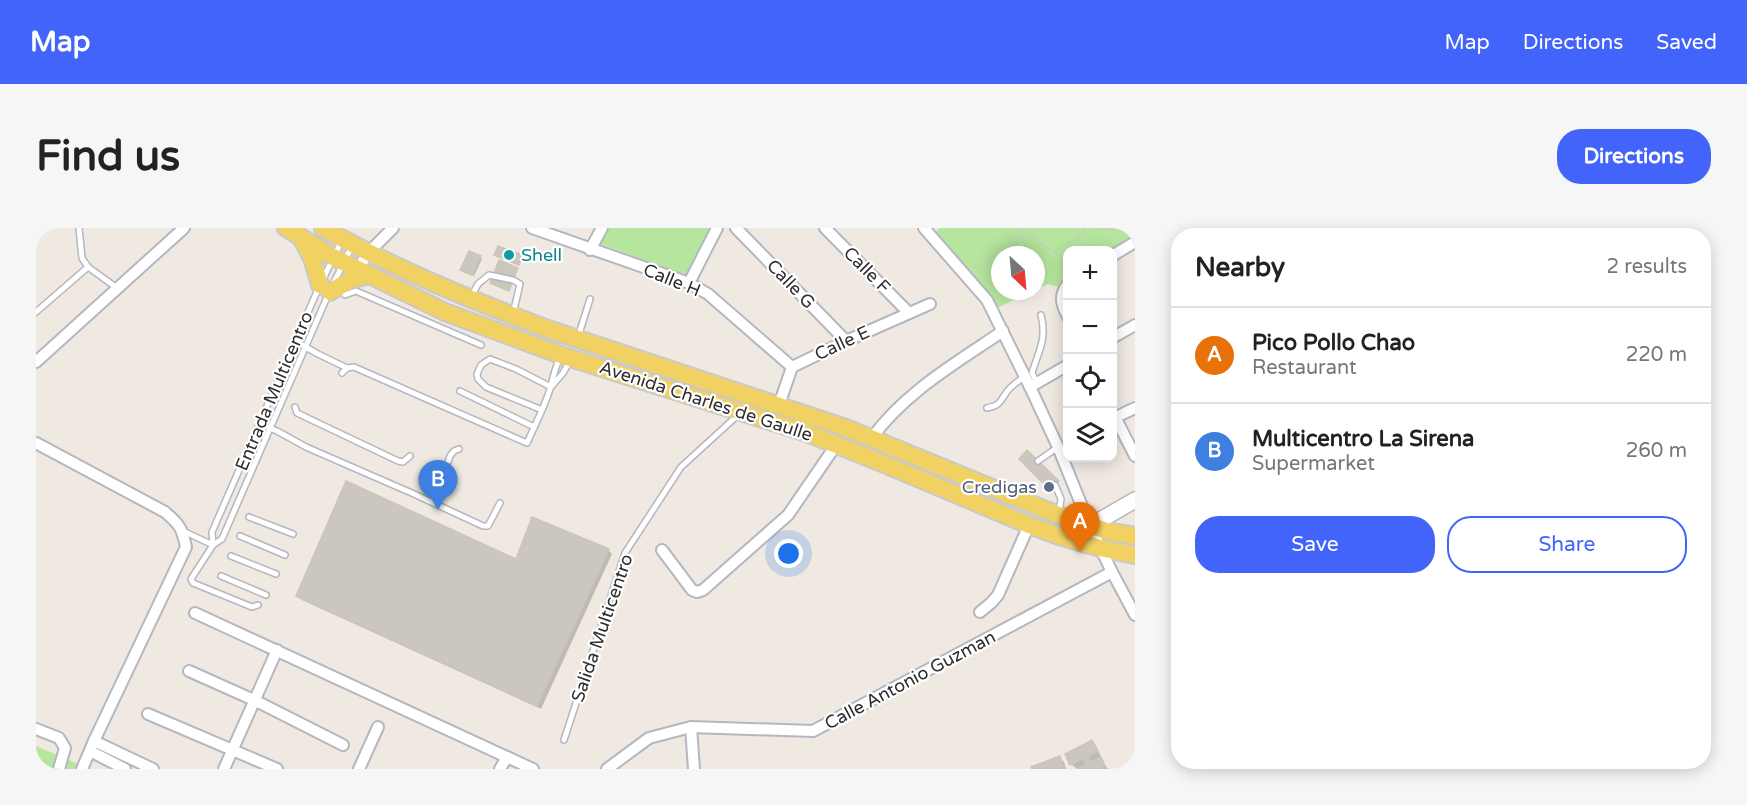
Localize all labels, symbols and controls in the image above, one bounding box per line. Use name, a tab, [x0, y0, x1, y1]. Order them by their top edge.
text: Map	[30, 25, 90, 59]
text: Map	[1444, 30, 1490, 55]
text: Directions	[1523, 30, 1623, 55]
text: Saved	[1656, 30, 1717, 55]
button: Directions	[1557, 129, 1711, 184]
text: Find us	[36, 131, 180, 182]
street label: Calle F	[839, 242, 895, 298]
place label: Shell	[521, 244, 562, 266]
north arrow	[991, 246, 1045, 300]
map controls	[1063, 246, 1117, 462]
button: +	[1063, 246, 1117, 300]
marker: Shell	[502, 248, 516, 262]
text: Nearby	[1195, 252, 1285, 283]
street label: Calle G	[762, 255, 820, 313]
text: 2 results	[1607, 255, 1687, 279]
street label: Calle H	[640, 259, 704, 301]
button: −	[1063, 300, 1117, 354]
street label: Entrada Multicentro	[230, 308, 318, 474]
street label: Calle E	[811, 321, 873, 365]
text: Pico Pollo Chao	[1252, 330, 1415, 356]
text: A	[1207, 343, 1222, 367]
text: 220 m	[1626, 343, 1687, 367]
button: locate	[1063, 354, 1117, 408]
street label: Avenida Charles de Gaulle	[597, 356, 815, 446]
text: Restaurant	[1252, 356, 1357, 380]
button: layers	[1063, 408, 1117, 462]
text: Multicentro La Sirena	[1252, 426, 1474, 452]
text: B	[1208, 439, 1221, 463]
text: 260 m	[1626, 439, 1687, 463]
text: Supermarket	[1252, 452, 1375, 476]
pin: B	[418, 460, 458, 510]
place label: Credigas	[962, 476, 1037, 498]
marker: Credigas	[1042, 480, 1056, 494]
pin: A	[1060, 502, 1100, 552]
button: Save	[1195, 516, 1435, 573]
button: Share	[1447, 516, 1687, 573]
your location	[774, 539, 803, 568]
street label: Salida Multicentro	[566, 551, 638, 705]
street label: Calle Antonio Guzman	[821, 626, 999, 734]

